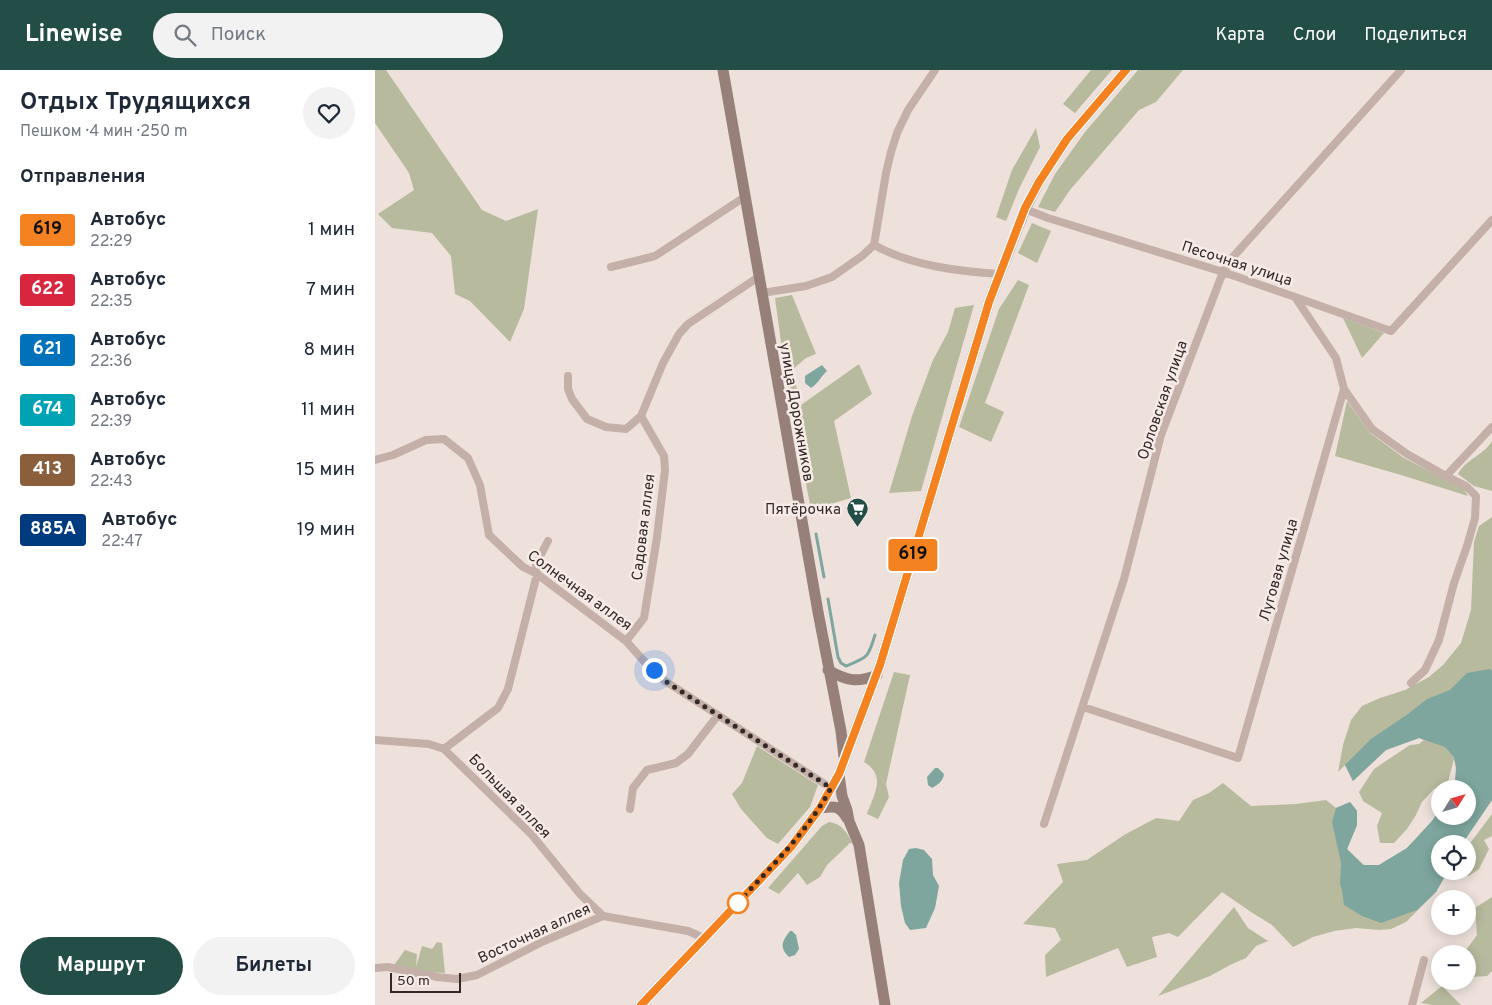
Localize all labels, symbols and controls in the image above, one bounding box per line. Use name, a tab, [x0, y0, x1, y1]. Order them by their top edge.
search box	[153, 13, 503, 58]
text: Linewise	[25, 20, 123, 50]
icon: search	[171, 21, 199, 49]
text: Поиск	[211, 23, 266, 47]
text: Карта	[1215, 24, 1265, 47]
text: Слои	[1293, 24, 1336, 47]
text: Поделиться	[1364, 24, 1467, 47]
button: heart	[303, 87, 355, 139]
text: Отдых Трудящихся	[20, 88, 251, 118]
text: Пешком · 4 мин · 250 m	[20, 122, 188, 142]
text: Отправления	[20, 165, 146, 189]
text: Автобус	[90, 208, 166, 232]
text: 619	[33, 218, 62, 241]
text: 1 мин	[308, 218, 355, 242]
text: 22:29	[90, 232, 133, 252]
street label: Песочная улица	[1179, 238, 1294, 291]
text: Автобус	[90, 268, 166, 292]
text: 622	[31, 278, 64, 301]
text: 7 мин	[306, 278, 355, 302]
text: 22:35	[90, 292, 133, 312]
text: Автобус	[90, 328, 166, 352]
text: 621	[33, 338, 62, 361]
text: 8 мин	[303, 338, 355, 362]
street label: Орловская улица	[1134, 338, 1193, 463]
street label: улица Дорожников	[774, 341, 817, 483]
text: 22:36	[90, 352, 132, 372]
text: Автобус	[90, 388, 166, 412]
text: 674	[32, 398, 63, 421]
text: 11 мин	[301, 398, 355, 422]
text: 22:39	[90, 412, 132, 432]
text: Автобус	[90, 448, 166, 472]
text: 413	[33, 458, 62, 481]
text: 15 мин	[296, 458, 355, 482]
text: 22:43	[90, 472, 133, 492]
street label: Садовая аллея	[629, 473, 660, 582]
supermarket icon: Пятёрочка	[845, 497, 869, 528]
place label: Пятёрочка	[765, 501, 841, 520]
text: Автобус	[101, 508, 178, 532]
street label: Луговая улица	[1256, 517, 1303, 624]
text: 885А	[30, 518, 76, 541]
text: 19 мин	[297, 518, 355, 542]
text: 22:47	[101, 532, 143, 552]
line badge: 619	[884, 539, 942, 571]
text: 619	[898, 543, 928, 566]
street label: Солнечная аллея	[523, 547, 635, 636]
your location	[642, 658, 667, 683]
street label: Большая аллея	[464, 751, 554, 843]
north arrow	[1431, 780, 1476, 825]
map controls	[1431, 780, 1476, 990]
button: locate	[1431, 835, 1476, 880]
button: +	[1431, 890, 1476, 935]
unlabelled marker	[727, 892, 749, 914]
street label: Восточная аллея	[475, 900, 594, 969]
button: Маршрут	[20, 937, 183, 995]
button: Билеты	[193, 937, 355, 995]
button: −	[1431, 945, 1476, 990]
scale bar	[390, 970, 461, 993]
text: 50 m	[397, 973, 430, 990]

